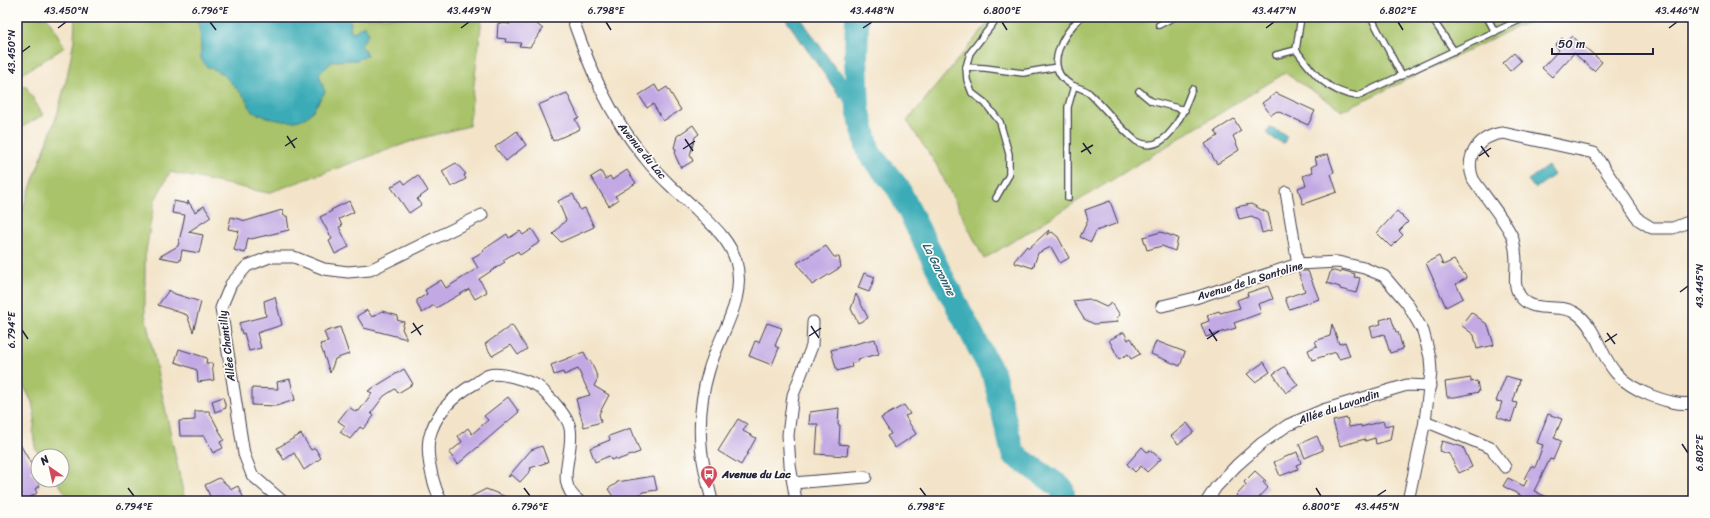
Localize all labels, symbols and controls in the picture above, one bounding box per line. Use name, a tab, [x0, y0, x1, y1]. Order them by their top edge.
text: 43.450°N	[44, 2, 88, 20]
text: 6.796°E	[192, 2, 229, 20]
text: 43.449°N	[447, 2, 491, 20]
text: 6.798°E	[588, 2, 626, 20]
text: 43.448°N	[850, 2, 894, 20]
text: 6.800°E	[983, 2, 1022, 20]
text: 43.447°N	[1252, 2, 1296, 20]
text: 6.802°E	[1380, 2, 1418, 20]
text: 43.446°N	[1655, 2, 1699, 20]
text: 43.450°N	[3, 30, 21, 74]
scale bar	[1552, 30, 1653, 56]
text: 50 m	[1558, 33, 1585, 55]
street label: Avenue du Lac	[612, 118, 671, 184]
water label: La Garonne	[916, 238, 963, 302]
street label: Avenue de la Santoline	[1194, 256, 1306, 306]
text: 43.445°N	[1691, 264, 1709, 308]
street label: Allée Chantilly	[213, 309, 241, 384]
text: 6.794°E	[3, 310, 21, 348]
street label: Allée du Lavandin	[1295, 384, 1382, 430]
text: 6.802°E	[1691, 433, 1709, 471]
north arrow	[30, 448, 70, 488]
text: N	[35, 450, 53, 471]
bus stop icon: Avenue du Lac	[699, 464, 719, 489]
place label: Avenue du Lac	[721, 465, 791, 484]
text: 6.794°E	[116, 498, 154, 516]
text: 6.796°E	[512, 498, 549, 516]
text: 6.798°E	[908, 498, 946, 516]
text: 6.800°E	[1302, 498, 1341, 516]
text: 43.445°N	[1355, 498, 1399, 516]

